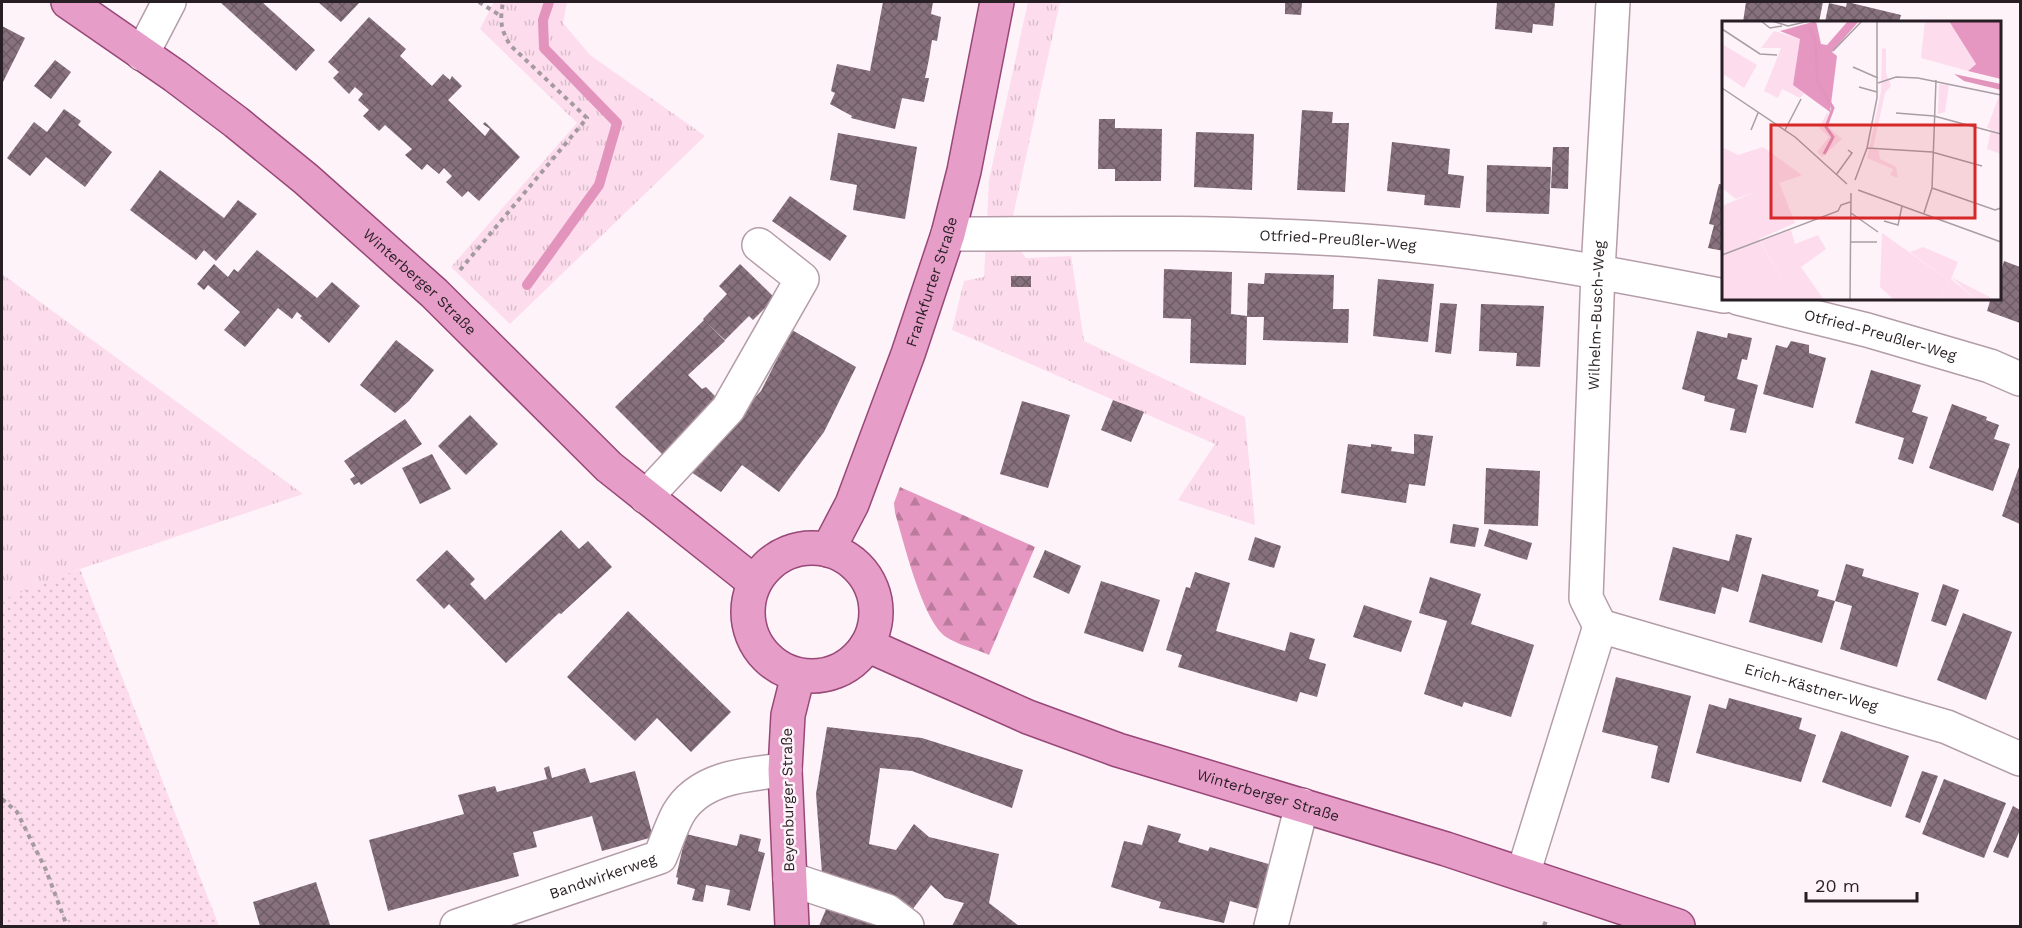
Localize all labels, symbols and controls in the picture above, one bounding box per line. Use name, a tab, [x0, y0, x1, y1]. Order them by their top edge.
inset map	[1722, 21, 2001, 300]
street label: Frankfurter Straße	[902, 215, 961, 349]
street label: Winterberger Straße	[359, 225, 480, 339]
street label: Otfried-Preußler-Weg	[1259, 226, 1417, 255]
street label: Wilhelm-Busch-Weg	[1585, 240, 1609, 391]
street label: Otfried-Preußler-Weg	[1802, 306, 1958, 365]
street label: Erich-Kästner-Weg	[1742, 660, 1880, 715]
street label: Beyenburger Straße	[778, 728, 798, 872]
street label: Winterberger Straße	[1194, 765, 1342, 825]
street label: Bandwirkerweg	[547, 850, 659, 903]
scale bar	[1806, 865, 1917, 903]
text: 20 m	[1815, 875, 1860, 896]

